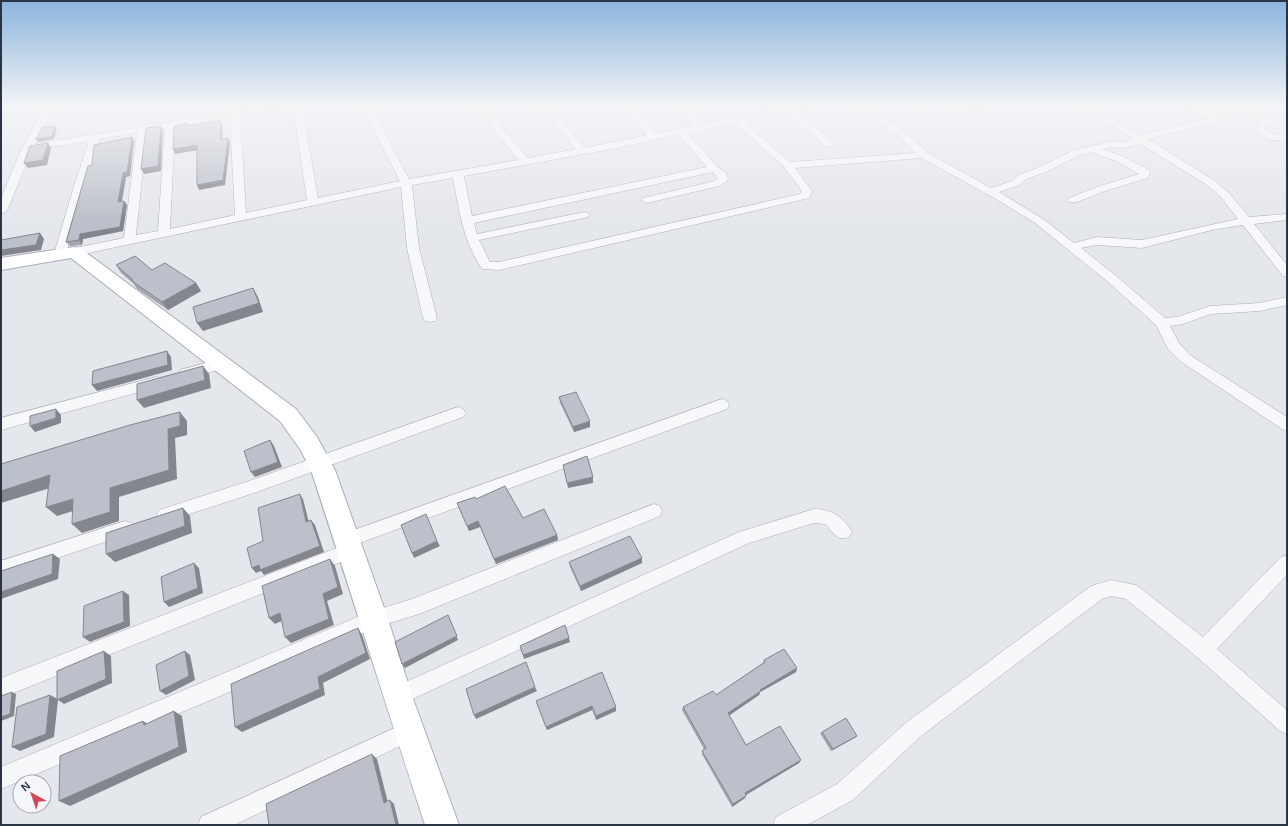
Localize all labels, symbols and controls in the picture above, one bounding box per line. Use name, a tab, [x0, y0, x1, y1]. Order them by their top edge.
north arrow	[12, 774, 52, 814]
text: N	[19, 779, 33, 793]

